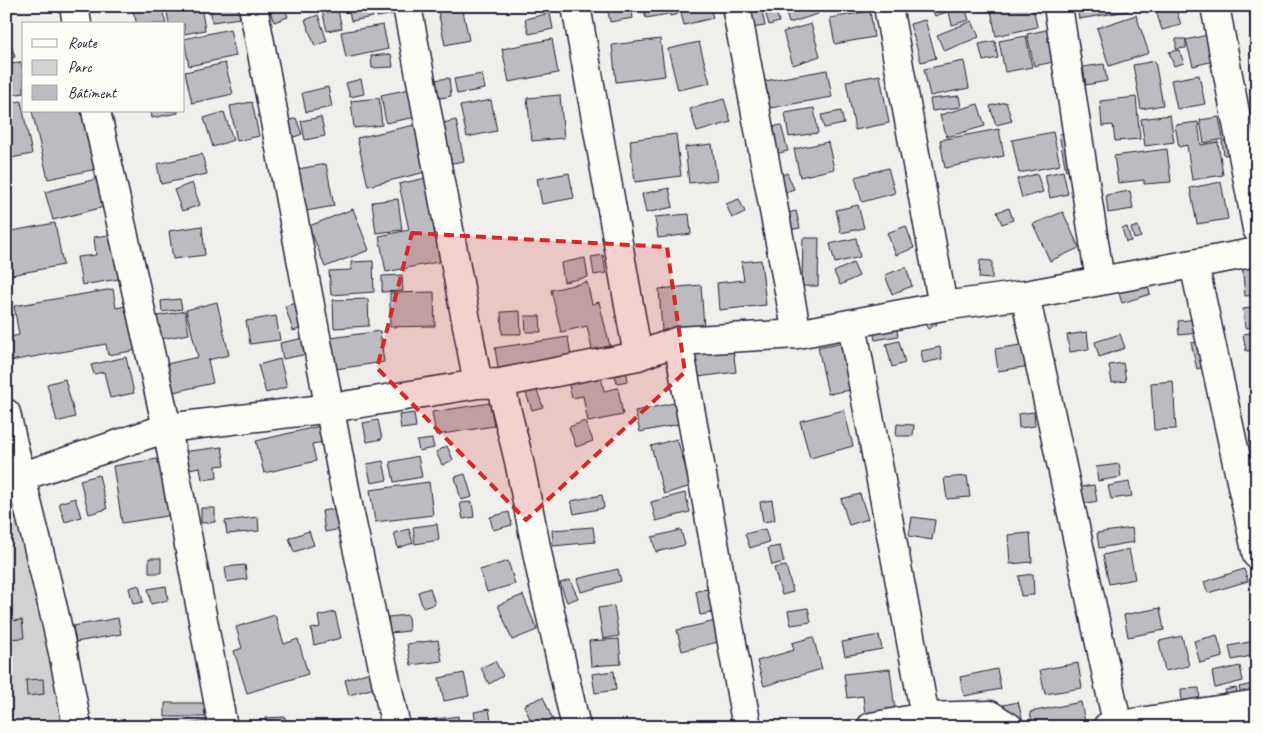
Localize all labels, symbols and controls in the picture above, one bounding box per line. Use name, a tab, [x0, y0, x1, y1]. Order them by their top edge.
legend	[22, 22, 185, 112]
text: Route	[68, 34, 98, 53]
text: Parc	[68, 58, 92, 77]
text: Bâtiment	[68, 84, 118, 103]

